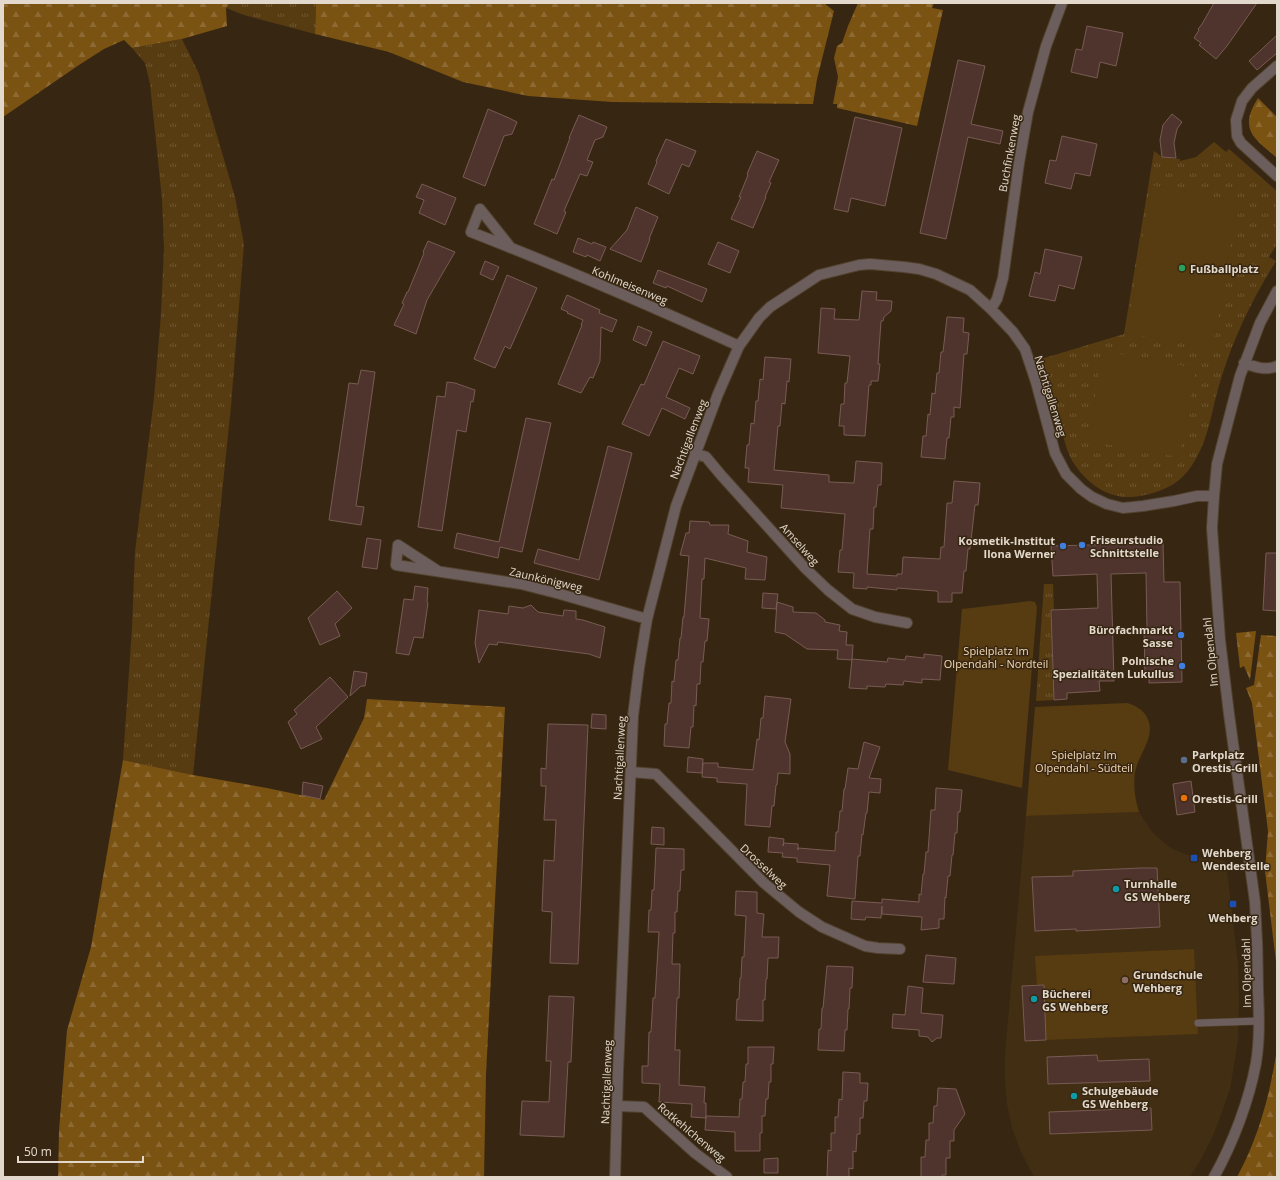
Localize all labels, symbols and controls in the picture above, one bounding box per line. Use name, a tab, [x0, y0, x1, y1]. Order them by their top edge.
street label: Buchfinkenweg	[995, 113, 1023, 193]
place label: Fußballplatz	[1190, 261, 1259, 276]
street label: Kohlmeisenweg	[590, 262, 670, 308]
marker: Fußballplatz	[1177, 263, 1187, 273]
street label: Nachtigallenweg	[1031, 353, 1071, 439]
street label: Nachtigallenweg	[666, 397, 710, 481]
street label: Amselweg	[777, 520, 823, 568]
place label: Friseurstudio Schnittstelle	[1090, 532, 1163, 560]
place label: Kosmetik-Institut Ilona Werner	[958, 533, 1055, 561]
marker: Friseurstudio Schnittstelle	[1077, 540, 1087, 550]
marker: Kosmetik-Institut Ilona Werner	[1058, 541, 1068, 551]
street label: Zaunkönigweg	[508, 563, 584, 595]
street label: Im Olpendahl	[1199, 617, 1221, 687]
place label: Bürofachmarkt Sasse	[1089, 622, 1173, 650]
marker: Bürofachmarkt Sasse	[1176, 630, 1186, 640]
park label: Spielplatz Im Olpendahl - Nordteil	[944, 643, 1048, 671]
place label: Polnische Spezialitäten Lukullus	[1053, 653, 1175, 681]
marker: Polnische Spezialitäten Lukullus	[1177, 661, 1187, 671]
street label: Nachtigallenweg	[609, 715, 629, 801]
park label: Spielplatz Im Olpendahl - Südteil	[1035, 747, 1133, 775]
place label: Parkplatz Orestis-Grill	[1192, 747, 1258, 775]
marker: Parkplatz Orestis-Grill	[1179, 755, 1189, 765]
place label: Orestis-Grill	[1192, 791, 1258, 806]
marker: Orestis-Grill	[1179, 793, 1189, 803]
street label: Drosselweg	[737, 840, 791, 892]
place label: Wehberg Wendestelle	[1202, 845, 1270, 873]
marker: Wehberg Wendestelle	[1189, 853, 1199, 863]
place label: Turnhalle GS Wehberg	[1124, 876, 1191, 904]
marker: Turnhalle GS Wehberg	[1111, 884, 1121, 894]
marker: Wehberg	[1228, 899, 1238, 909]
place label: Wehberg	[1208, 910, 1258, 925]
street label: Im Olpendahl	[1238, 938, 1254, 1008]
place label: Grundschule Wehberg	[1133, 967, 1203, 995]
marker: Grundschule Wehberg	[1120, 975, 1130, 985]
place label: Bücherei GS Wehberg	[1042, 986, 1109, 1014]
marker: Bücherei GS Wehberg	[1029, 994, 1039, 1004]
street label: Nachtigallenweg	[597, 1040, 615, 1124]
place label: Schulgebäude GS Wehberg	[1082, 1083, 1159, 1111]
marker: Schulgebäude GS Wehberg	[1069, 1091, 1079, 1101]
street label: Rotkehlchenweg	[655, 1099, 729, 1165]
scale bar	[18, 1138, 143, 1164]
text: 50 m	[24, 1143, 52, 1160]

